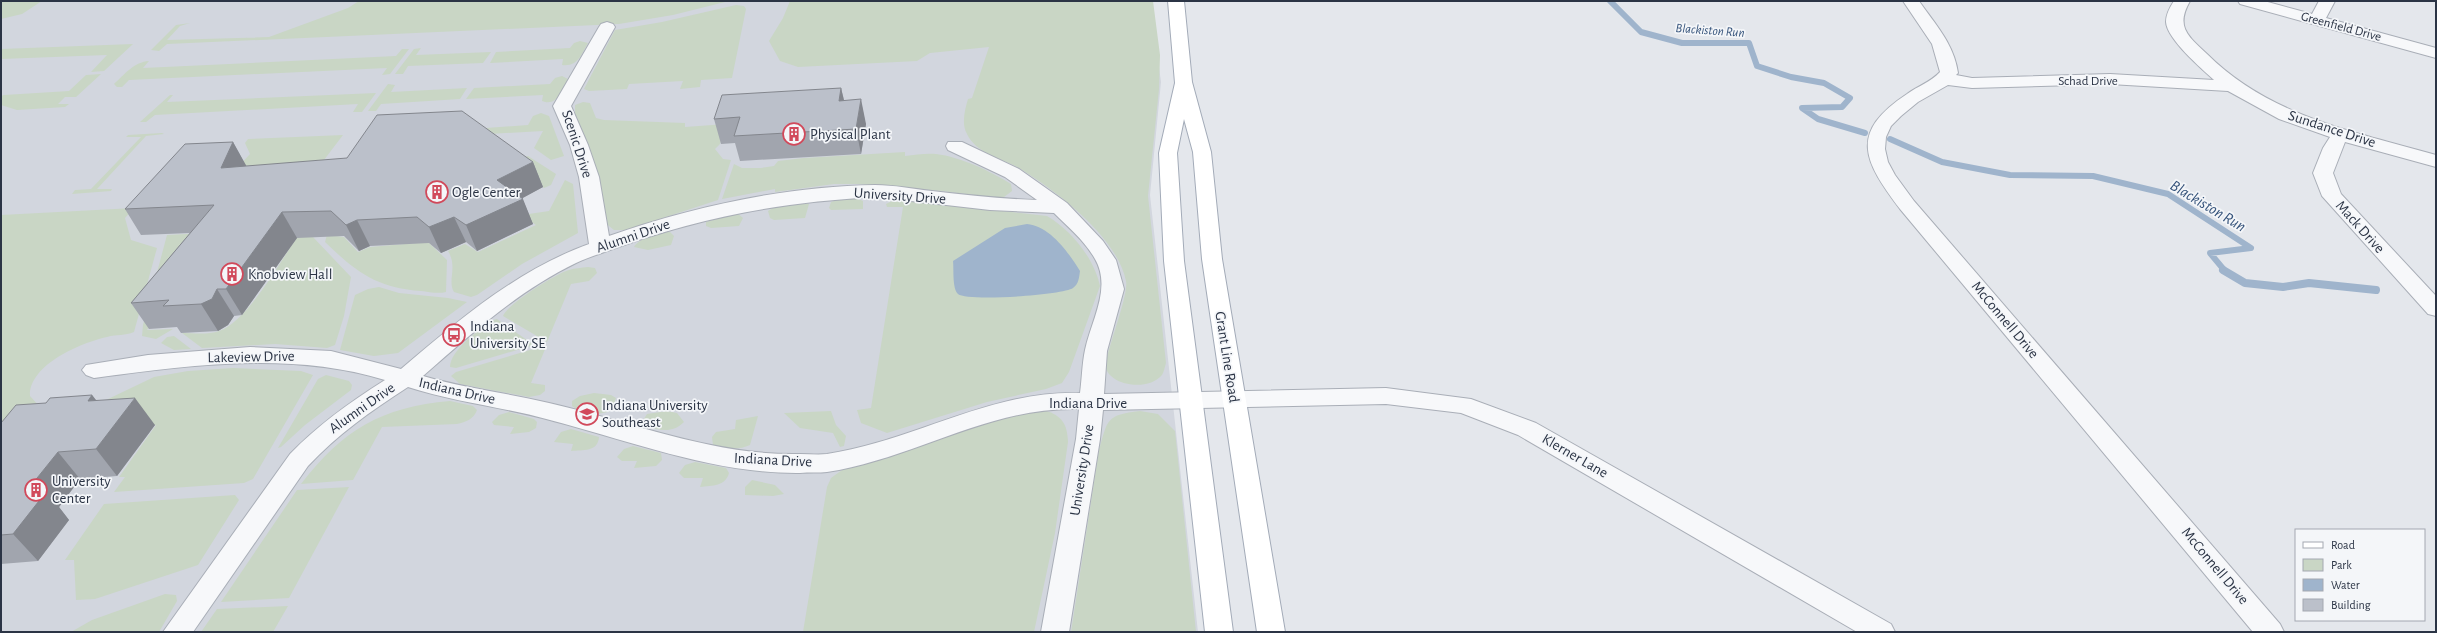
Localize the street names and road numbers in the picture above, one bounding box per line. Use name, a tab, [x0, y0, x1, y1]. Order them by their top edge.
street label: Greenfield Drive	[2299, 10, 2383, 44]
street label: Schad Drive	[2058, 75, 2118, 88]
street label: Scenic Drive	[559, 108, 595, 180]
street label: Sundance Drive	[2286, 108, 2378, 150]
street label: University Drive	[853, 185, 947, 207]
street label: Mack Drive	[2333, 198, 2387, 256]
street label: Alumni Drive	[594, 216, 672, 256]
street label: McConnell Drive	[1969, 279, 2041, 361]
street label: Grant Line Road	[1212, 310, 1242, 404]
street label: Lakeview Drive	[207, 349, 295, 365]
street label: Indiana Drive	[417, 375, 497, 407]
street label: Alumni Drive	[326, 380, 398, 436]
street label: Indiana Drive	[1049, 396, 1127, 411]
street label: University Drive	[1067, 423, 1097, 517]
street label: Klerner Lane	[1539, 431, 1611, 481]
street label: Indiana Drive	[734, 450, 812, 470]
street label: McConnell Drive	[2179, 525, 2251, 607]

